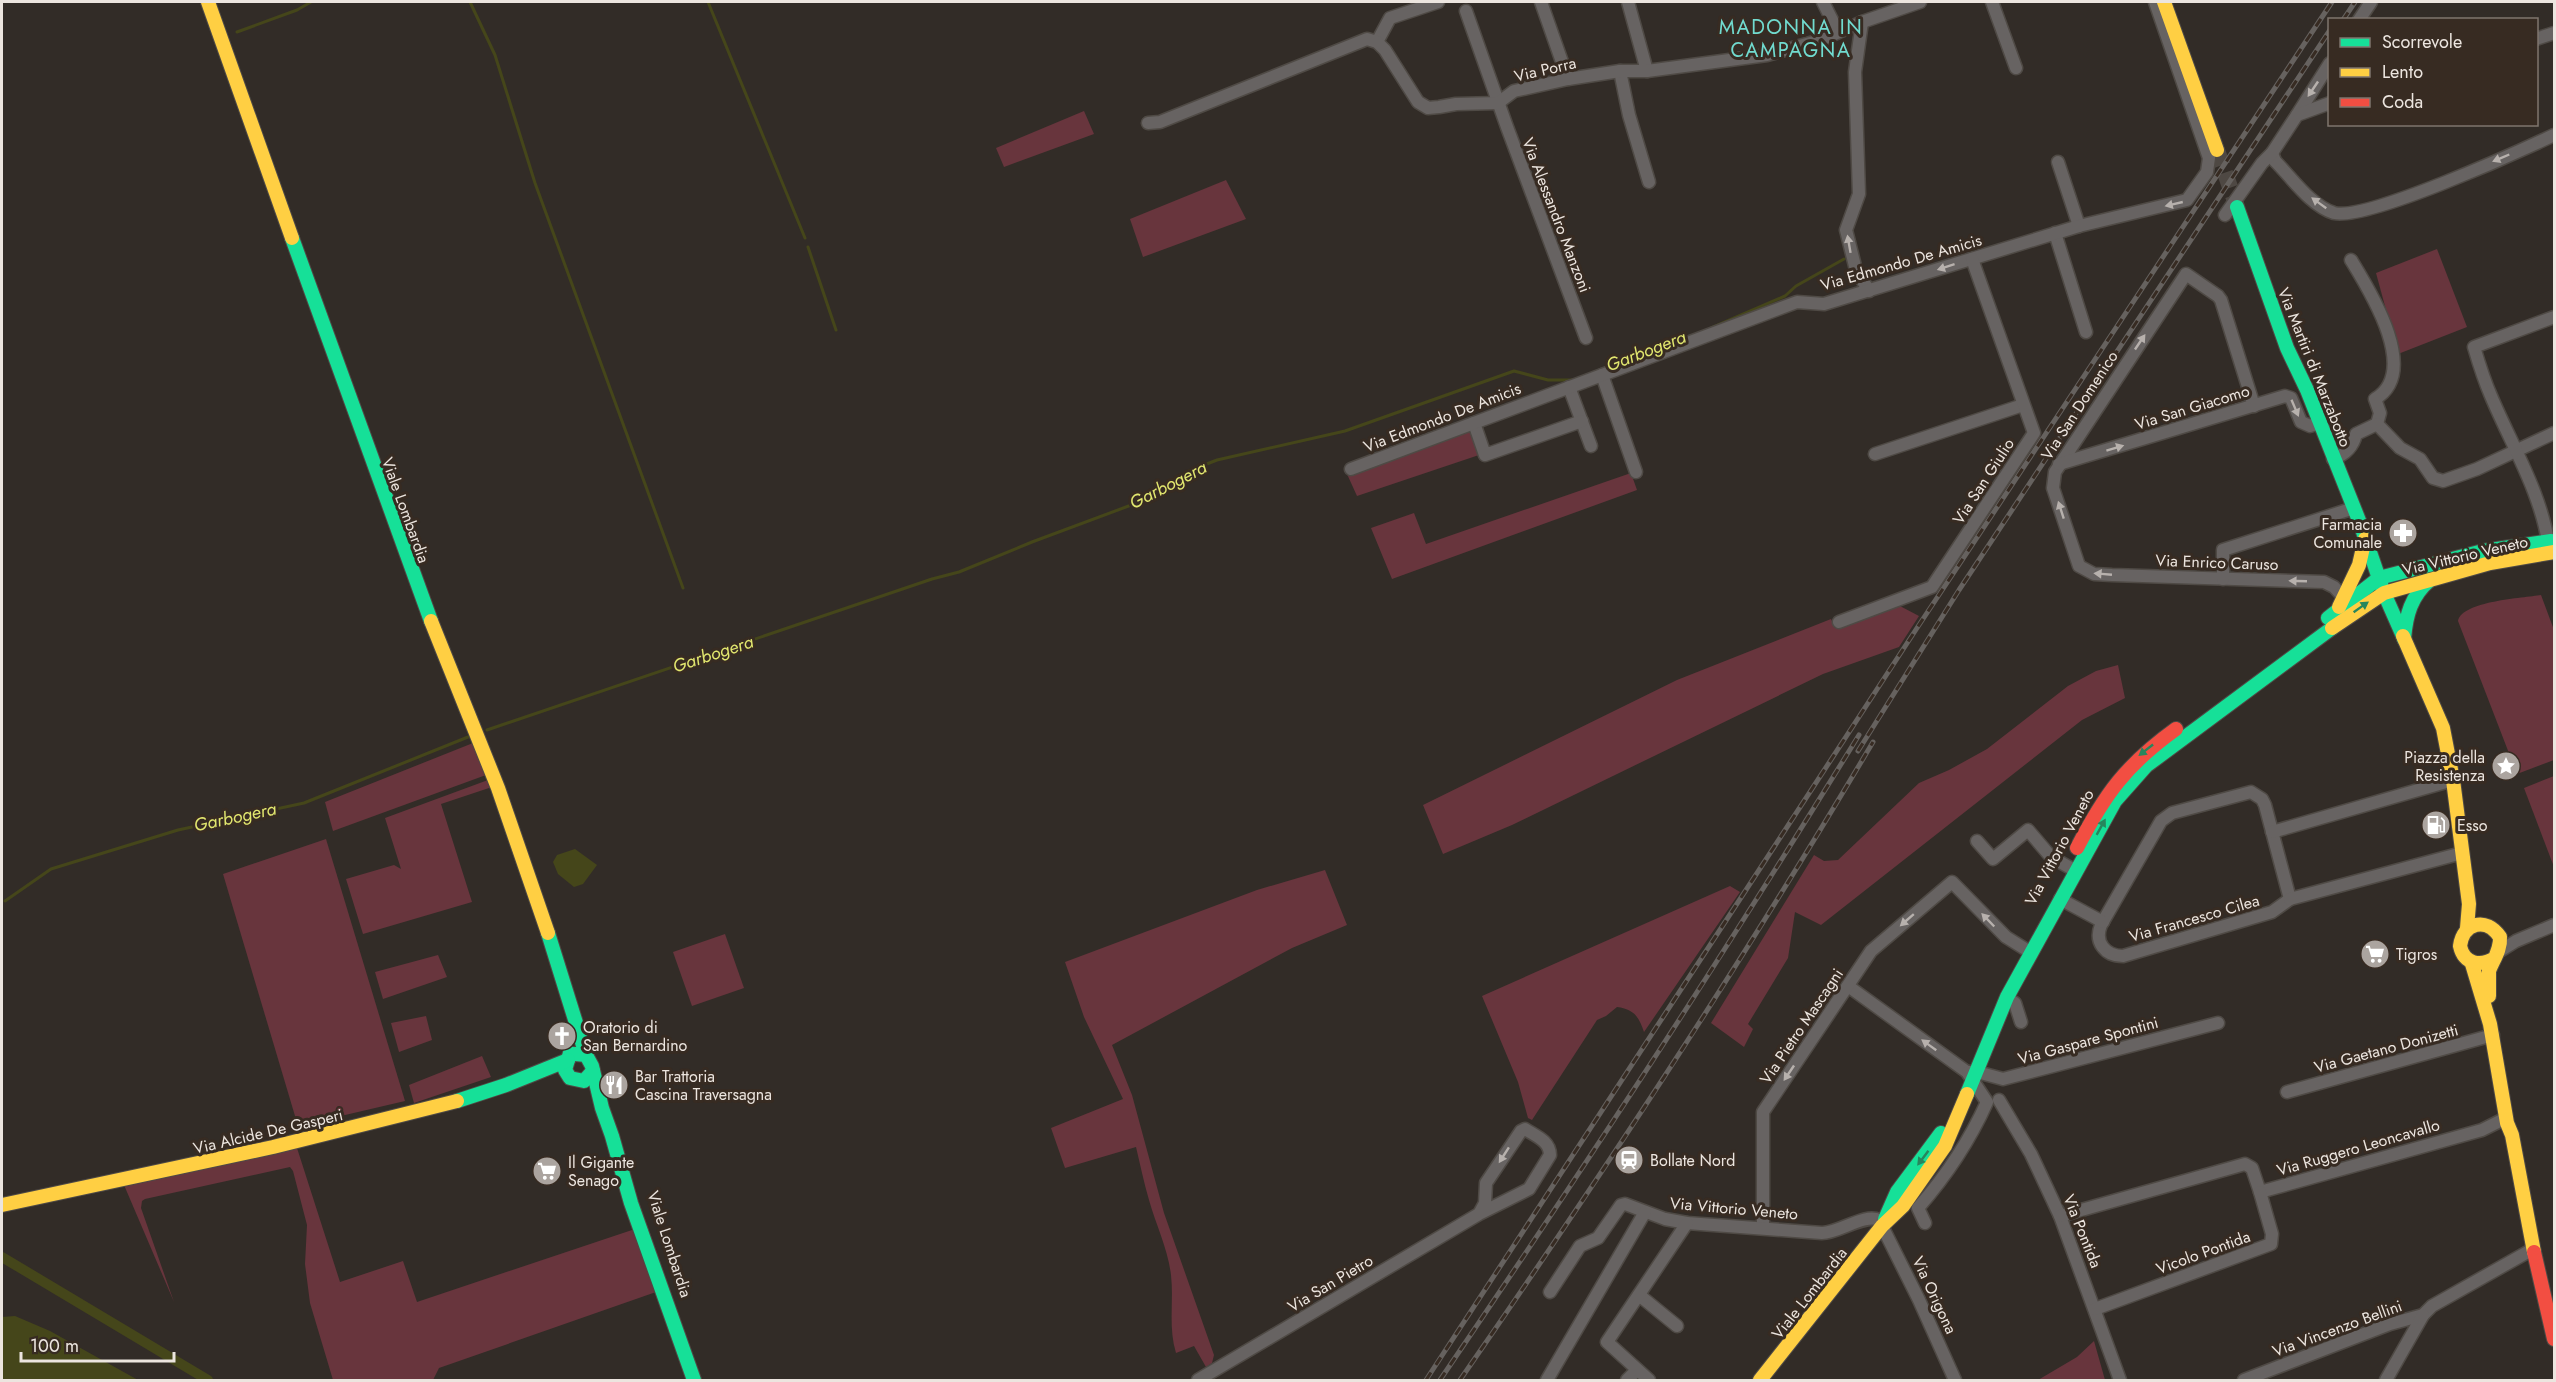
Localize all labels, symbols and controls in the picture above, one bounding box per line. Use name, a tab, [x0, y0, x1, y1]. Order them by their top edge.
district label: MADONNA IN CAMPAGNA	[1719, 13, 1863, 65]
legend	[2328, 18, 2538, 126]
text: Scorrevole	[2382, 29, 2462, 55]
street label: Via Porra	[1512, 51, 1578, 88]
text: Lento	[2382, 59, 2423, 85]
one-way arrow	[2307, 80, 2318, 97]
text: Coda	[2382, 89, 2423, 115]
street label: Via Alessandro Manzoni	[1516, 134, 1597, 296]
one-way arrow	[2491, 153, 2509, 163]
one-way arrow	[2311, 197, 2327, 209]
one-way arrow	[2165, 199, 2183, 209]
street label: Via Edmondo De Amicis	[1818, 228, 1984, 297]
one-way arrow	[1844, 234, 1853, 253]
one-way arrow	[1937, 263, 1955, 273]
street label: Via Martiri di Marzabotto	[2272, 284, 2357, 450]
water label: Garbogera	[1602, 324, 1690, 378]
one-way arrow	[2134, 335, 2146, 351]
street label: Via San Domenico	[2035, 346, 2124, 464]
street label: Via Edmondo De Amicis	[1360, 377, 1524, 458]
street label: Via San Giacomo	[2132, 379, 2253, 436]
one-way arrow	[2290, 399, 2300, 417]
street label: Via San Giulio	[1947, 434, 2020, 529]
one-way arrow	[2106, 443, 2124, 452]
street label: Viale Lombardia	[376, 454, 435, 566]
water label: Garbogera	[1125, 454, 1211, 516]
one-way arrow	[2055, 501, 2065, 519]
place label: Farmacia Comunale	[2313, 513, 2382, 554]
pharmacy icon: Farmacia Comunale	[2387, 517, 2419, 549]
street label: Via Vittorio Veneto	[2400, 530, 2530, 581]
street label: Via Enrico Caruso	[2155, 549, 2279, 576]
one-way arrow	[2093, 569, 2112, 579]
one-way arrow	[2288, 577, 2307, 586]
one-way arrow	[2353, 601, 2369, 613]
water label: Garbogera	[669, 629, 757, 679]
one-way arrow	[2139, 744, 2154, 756]
place label: Piazza della Resistenza	[2404, 746, 2485, 787]
place icon: Piazza della Resistenza	[2490, 750, 2522, 782]
street label: Via Vittorio Veneto	[2019, 785, 2100, 909]
water label: Garbogera	[191, 796, 279, 838]
fuel station icon: Esso	[2420, 809, 2452, 841]
place label: Esso	[2457, 814, 2488, 837]
one-way arrow	[2096, 818, 2106, 835]
street label: Via Francesco Cilea	[2126, 889, 2262, 948]
one-way arrow	[1900, 913, 1915, 926]
one-way arrow	[1981, 913, 1995, 928]
supermarket icon: Tigros	[2359, 938, 2391, 970]
place label: Tigros	[2396, 943, 2437, 966]
street label: Via Pietro Mascagni	[1754, 964, 1849, 1089]
street label: Via Gaspare Spontini	[2015, 1011, 2161, 1070]
place label: Oratorio di San Bernardino	[583, 1016, 688, 1057]
street label: Via Gaetano Donizetti	[2311, 1018, 2461, 1079]
church icon: Oratorio di San Bernardino	[546, 1020, 578, 1052]
one-way arrow	[1921, 1039, 1936, 1051]
place label: Bar Trattoria Cascina Traversagna	[635, 1065, 772, 1106]
one-way arrow	[1784, 1065, 1795, 1081]
restaurant icon: Bar Trattoria Cascina Traversagna	[598, 1069, 630, 1101]
street label: Via Alcide De Gasperi	[191, 1103, 345, 1160]
street label: Via Ruggero Leoncavallo	[2274, 1113, 2443, 1182]
station icon: Bollate Nord	[1613, 1144, 1645, 1176]
one-way arrow	[1499, 1147, 1510, 1163]
place label: Bollate Nord	[1650, 1149, 1735, 1172]
one-way arrow	[1917, 1150, 1930, 1166]
place label: Il Gigante Senago	[568, 1151, 634, 1192]
supermarket icon: Il Gigante Senago	[531, 1155, 563, 1187]
street label: Viale Lombardia	[641, 1188, 698, 1300]
street label: Via Vittorio Veneto	[1669, 1191, 1799, 1226]
street label: Via Pontida	[2057, 1191, 2108, 1271]
street label: Vicolo Pontida	[2153, 1225, 2253, 1280]
street label: Viale Lombardia	[1766, 1243, 1853, 1344]
street label: Via San Pietro	[1283, 1249, 1377, 1318]
street label: Via Origona	[1906, 1253, 1963, 1338]
street label: Via Vincenzo Bellini	[2269, 1294, 2405, 1363]
scale bar	[21, 1325, 174, 1363]
text: 100 m	[30, 1333, 79, 1359]

